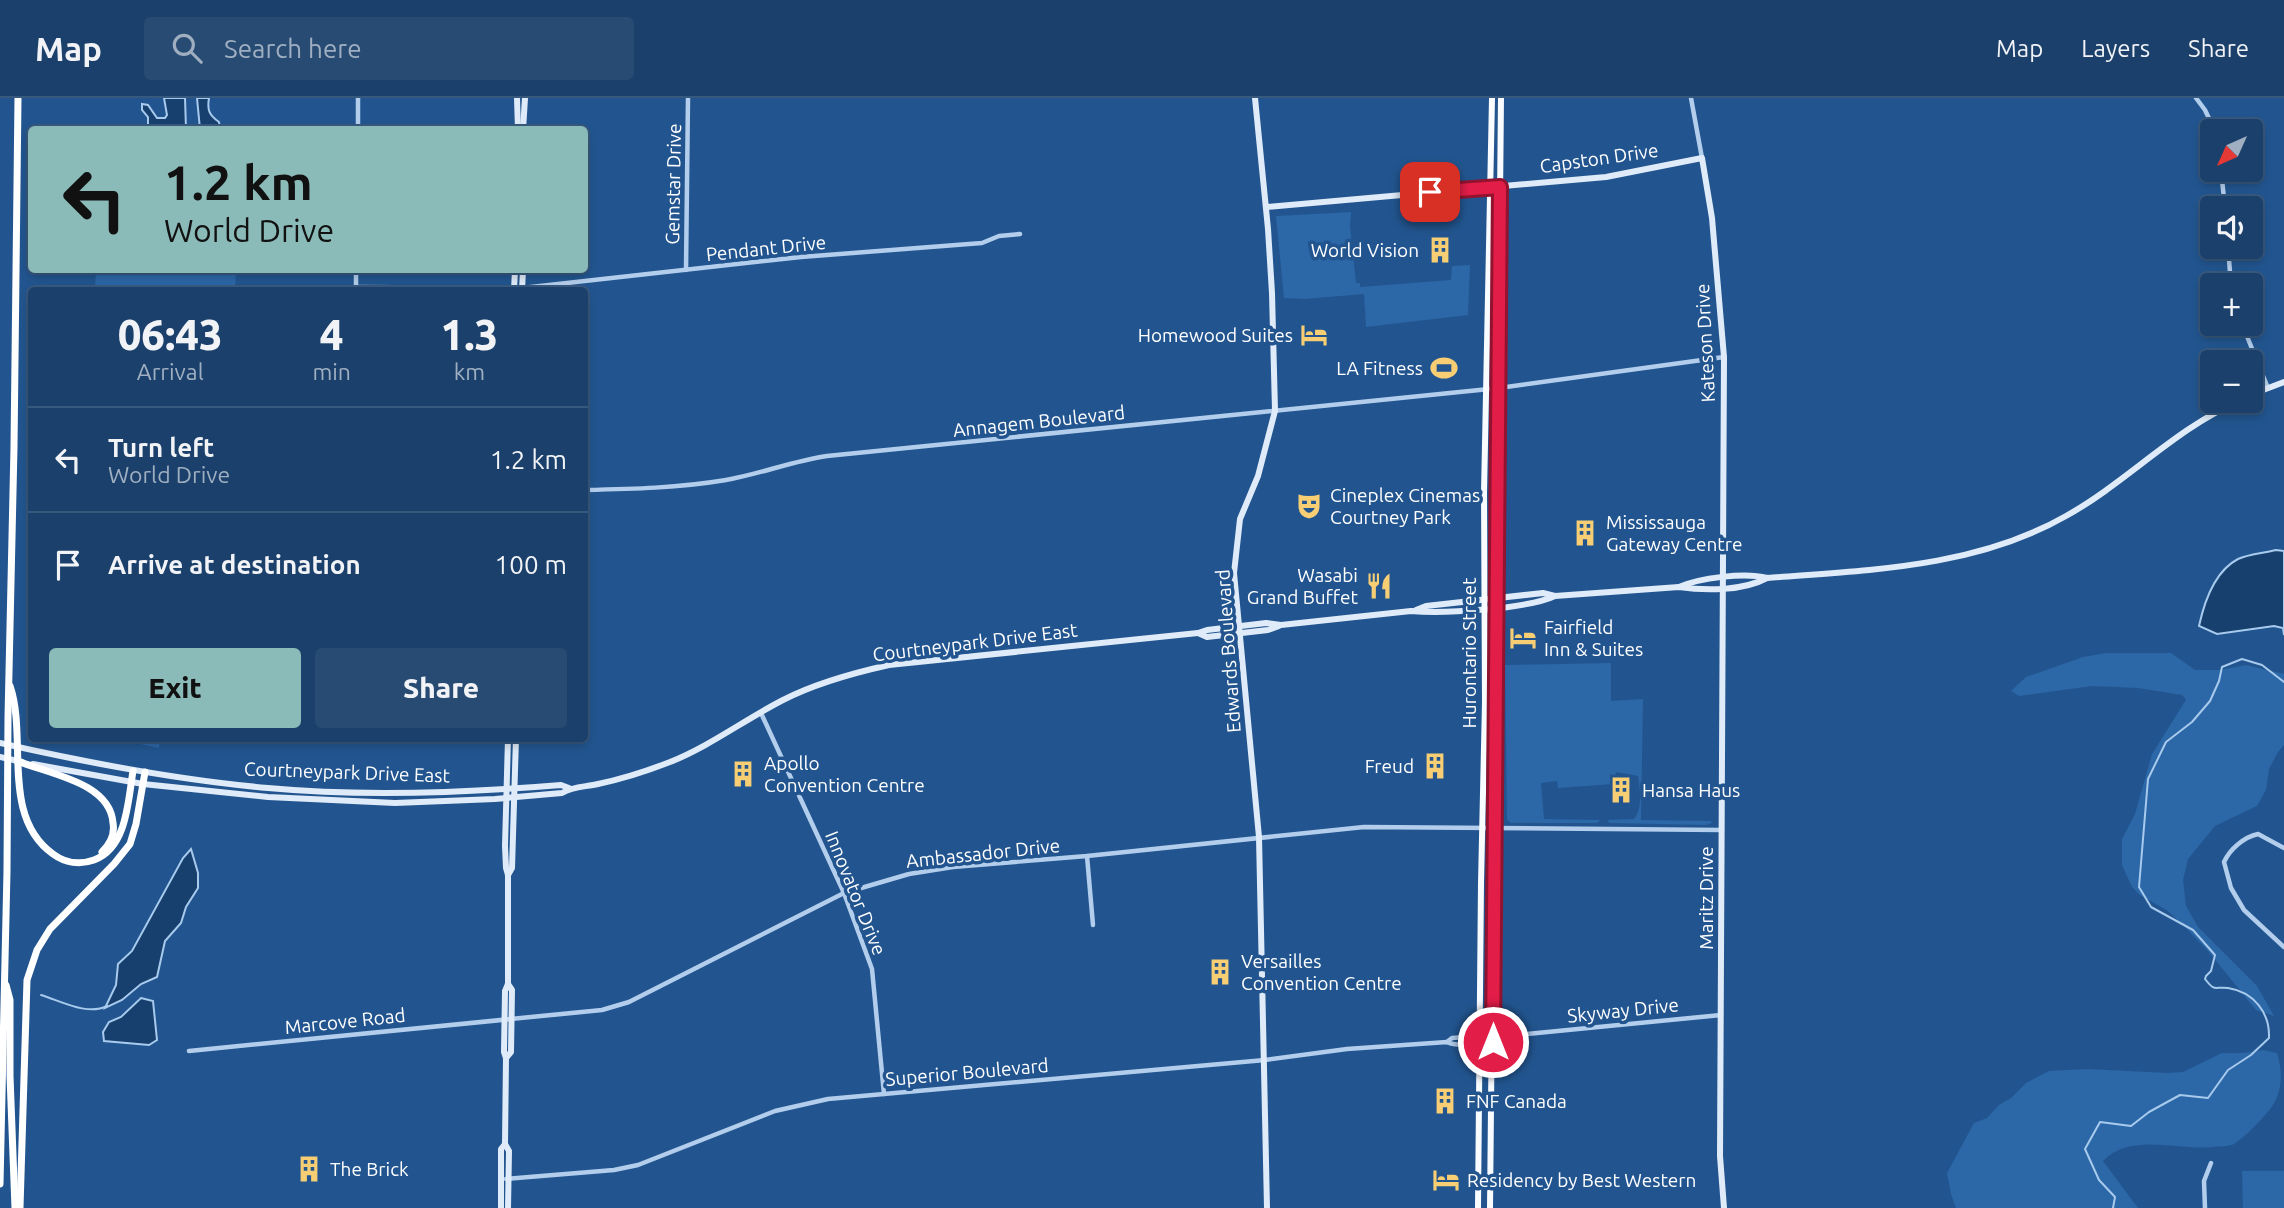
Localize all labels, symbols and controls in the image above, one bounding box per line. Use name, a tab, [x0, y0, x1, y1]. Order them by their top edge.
search box	[144, 17, 634, 80]
icon: search	[168, 29, 206, 67]
text: Map	[35, 30, 102, 67]
text: Search here	[224, 34, 362, 63]
text: Map	[1996, 35, 2043, 62]
text: Layers	[2081, 35, 2150, 62]
text: Share	[2188, 35, 2249, 62]
north arrow	[2200, 119, 2263, 182]
map controls	[2200, 119, 2263, 413]
street label: Gemstar Drive	[661, 123, 685, 245]
street label: Capston Drive	[1538, 139, 1660, 177]
icon: left	[49, 154, 140, 245]
text: 1.2 km	[164, 154, 313, 209]
pin	[1400, 162, 1460, 222]
icon: arrive	[1411, 173, 1449, 211]
button: sound	[2200, 196, 2263, 259]
text: World Drive	[164, 212, 334, 248]
street label: Pendant Drive	[705, 231, 827, 265]
building icon: World Vision	[1425, 235, 1455, 265]
place label: World Vision	[1311, 239, 1419, 261]
button: +	[2200, 273, 2263, 336]
street label: Kateson Drive	[1691, 283, 1719, 403]
text: 06:43	[118, 311, 223, 358]
text: 4	[320, 311, 344, 358]
text: 1.3	[441, 311, 498, 358]
hotel icon: Homewood Suites	[1299, 320, 1329, 350]
place label: Homewood Suites	[1138, 324, 1293, 346]
button: −	[2200, 350, 2263, 413]
sports icon: LA Fitness	[1429, 353, 1459, 383]
place label: LA Fitness	[1336, 357, 1423, 379]
text: Arrival	[137, 359, 204, 384]
text: min	[312, 359, 351, 384]
text: km	[454, 359, 485, 384]
street label: Annagem Boulevard	[952, 401, 1126, 441]
text: Turn left	[108, 433, 214, 462]
icon: left	[49, 441, 87, 479]
text: 1.2 km	[490, 445, 567, 474]
text: World Drive	[108, 462, 230, 487]
place label: Cineplex Cinemas Courtney Park	[1330, 484, 1480, 528]
theatre icon: Cineplex Cinemas Courtney Park	[1294, 491, 1324, 521]
place label: Mississauga Gateway Centre	[1606, 511, 1742, 555]
building icon: Mississauga Gateway Centre	[1570, 518, 1600, 548]
icon: arrive	[49, 546, 87, 584]
text: Arrive at destination	[108, 550, 361, 579]
text: 100 m	[495, 550, 567, 579]
place label: Wasabi Grand Buffet	[1247, 564, 1359, 608]
street label: Edwards Boulevard	[1211, 569, 1245, 733]
restaurant icon: Wasabi Grand Buffet	[1364, 571, 1394, 601]
street label: Hurontario Street	[1458, 577, 1480, 728]
place label: Fairfield Inn & Suites	[1544, 616, 1643, 660]
street label: Courtneypark Drive East	[871, 618, 1079, 665]
hotel icon: Fairfield Inn & Suites	[1508, 623, 1538, 653]
button: Exit	[49, 648, 301, 728]
button: Share	[315, 648, 567, 728]
building icon: Freud	[1420, 751, 1450, 781]
place label: Apollo Convention Centre	[764, 752, 925, 796]
place label: Freud	[1365, 755, 1414, 777]
street label: Courtneypark Drive East	[244, 757, 451, 787]
building icon: Apollo Convention Centre	[728, 759, 758, 789]
building icon: Hansa Haus	[1606, 775, 1636, 805]
place label: Hansa Haus	[1642, 779, 1740, 801]
street label: Innovator Drive	[821, 828, 891, 958]
street label: Ambassador Drive	[905, 834, 1061, 872]
street label: Maritz Drive	[1695, 846, 1717, 950]
place label: Versailles Convention Centre	[1241, 950, 1402, 994]
building icon: Versailles Convention Centre	[1205, 957, 1235, 987]
street label: Skyway Drive	[1566, 993, 1680, 1027]
street label: Marcove Road	[284, 1004, 406, 1038]
position arrow	[1456, 1005, 1530, 1079]
street label: Superior Boulevard	[884, 1054, 1050, 1090]
building icon: FNF Canada	[1430, 1086, 1460, 1116]
place label: FNF Canada	[1466, 1090, 1567, 1112]
building icon: The Brick	[294, 1154, 324, 1184]
place label: The Brick	[330, 1158, 409, 1180]
hotel icon: Residency by Best Western	[1431, 1165, 1461, 1195]
place label: Residency by Best Western	[1467, 1169, 1696, 1191]

